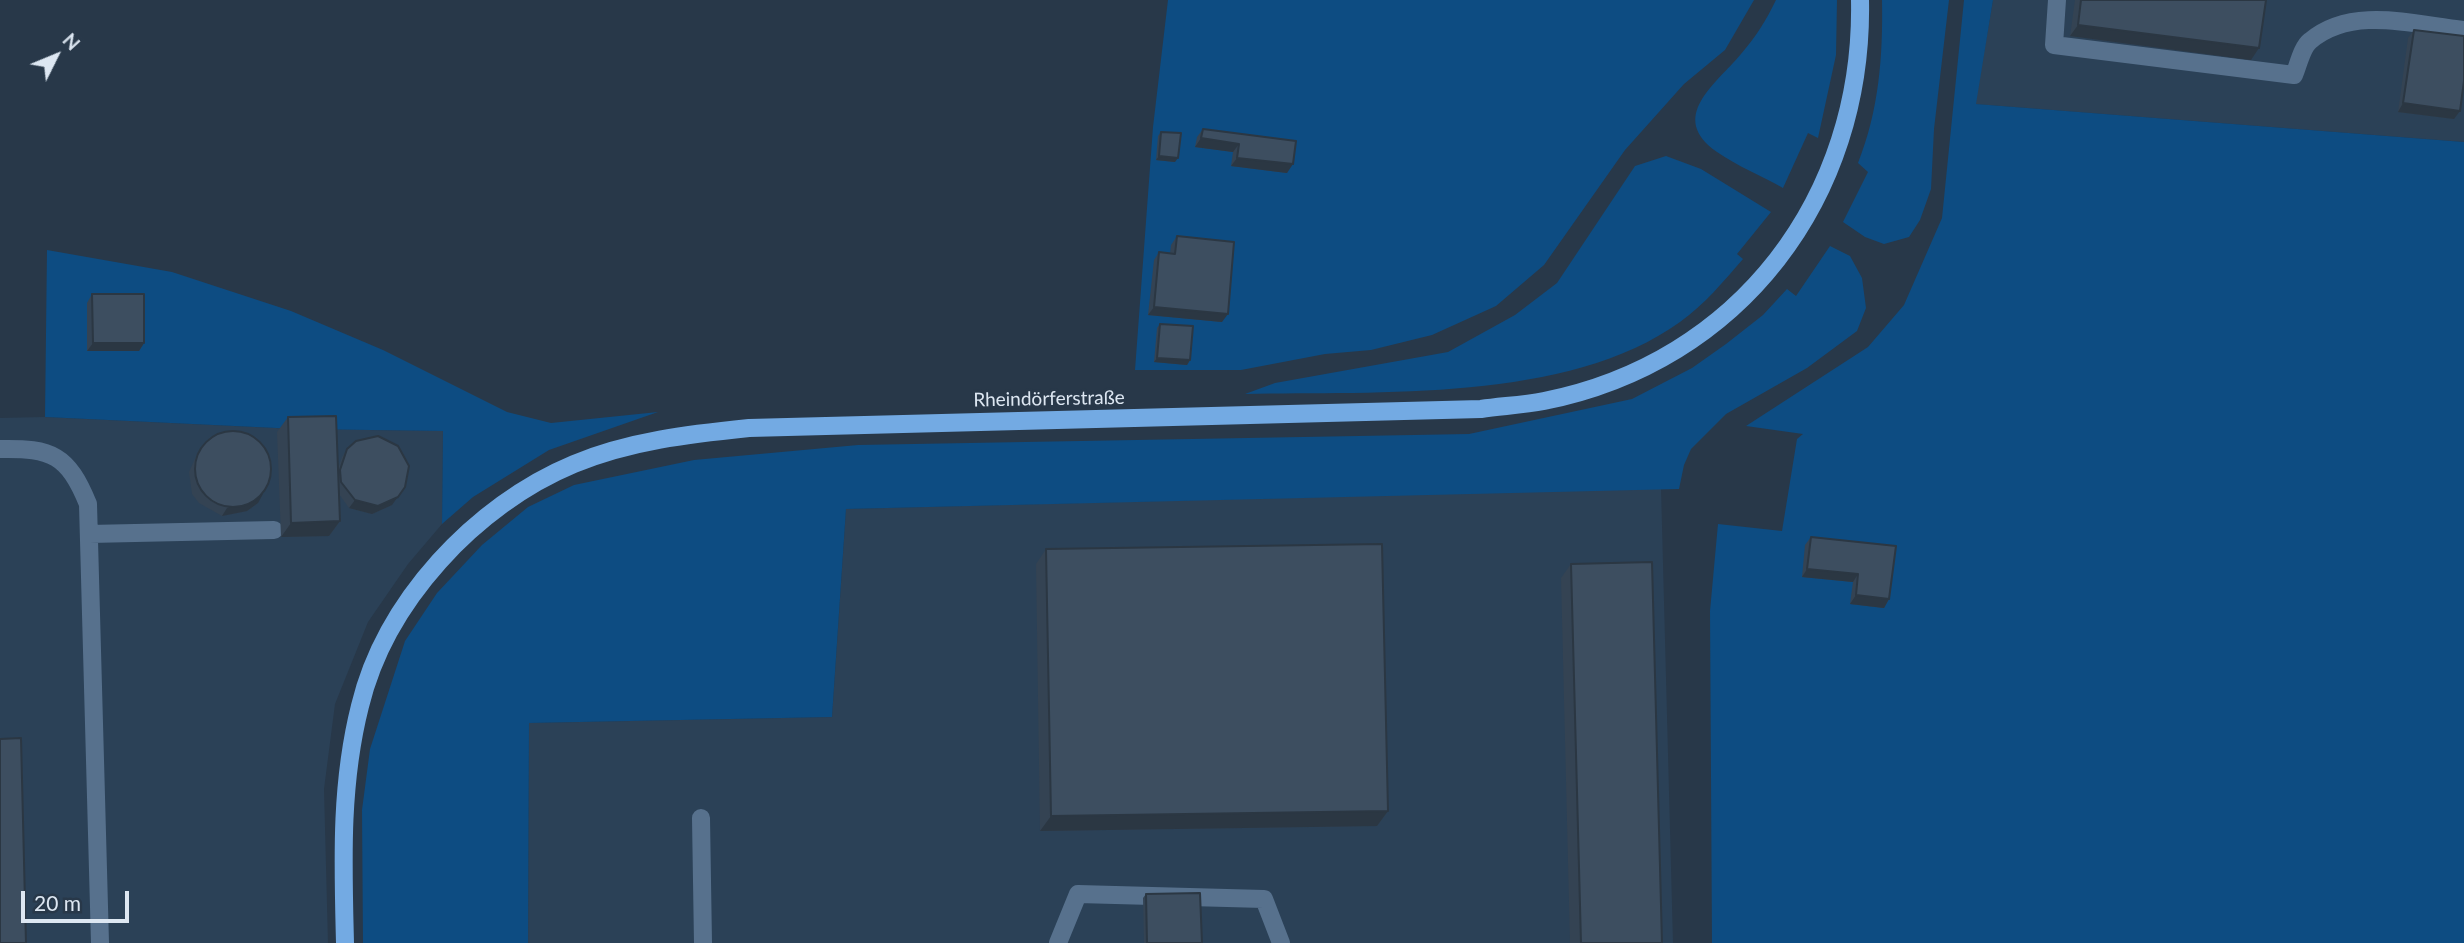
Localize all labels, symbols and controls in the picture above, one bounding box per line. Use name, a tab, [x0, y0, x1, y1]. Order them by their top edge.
north arrow	[21, 21, 91, 91]
text: N	[58, 28, 85, 55]
street label: Rheindörferstraße	[973, 386, 1125, 412]
scale bar	[24, 876, 133, 920]
text: 20 m	[34, 890, 81, 915]

